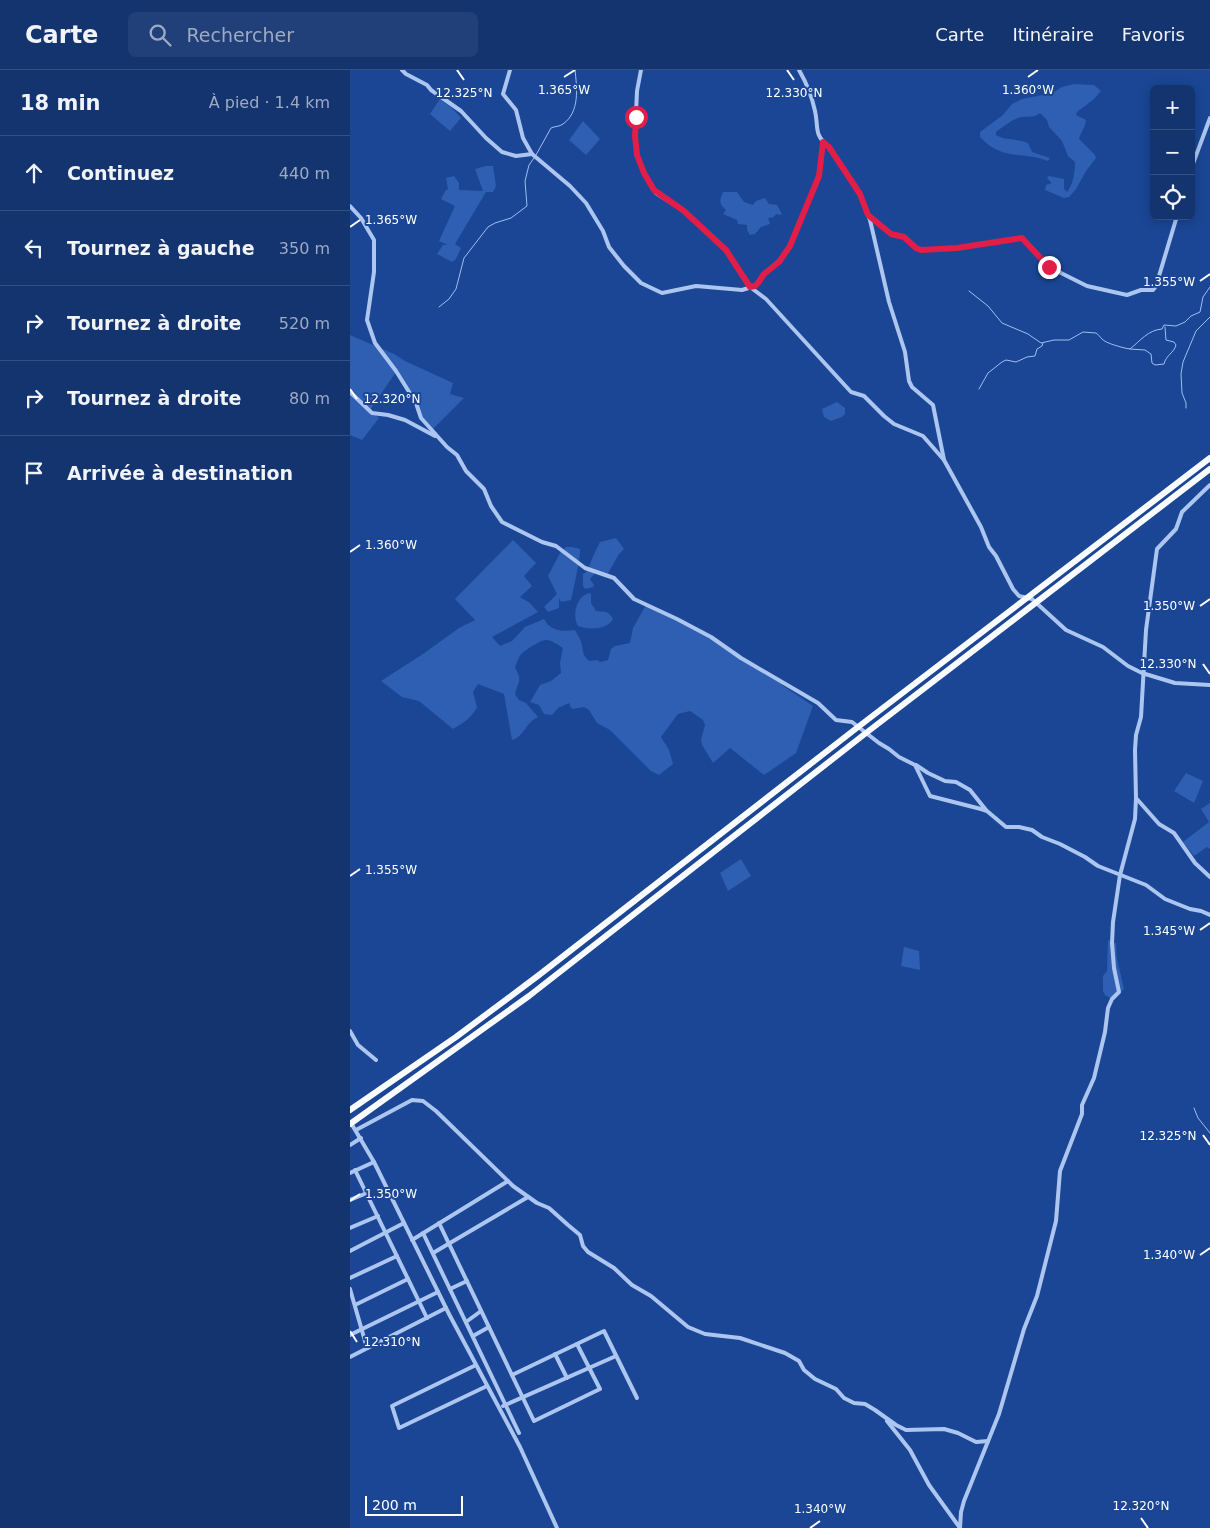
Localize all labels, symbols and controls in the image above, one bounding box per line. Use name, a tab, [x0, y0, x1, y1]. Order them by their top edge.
search box	[128, 12, 478, 57]
text: Carte	[25, 21, 98, 49]
icon: search	[146, 21, 174, 49]
text: Rechercher	[186, 24, 294, 46]
text: Carte	[935, 24, 984, 45]
text: Itinéraire	[1012, 24, 1094, 45]
text: Favoris	[1122, 24, 1185, 45]
text: 1.365°W	[538, 83, 590, 97]
text: 1.360°W	[1002, 83, 1054, 97]
map controls	[1150, 85, 1195, 220]
button: +	[1150, 85, 1195, 130]
text: 12.325°N	[436, 86, 492, 100]
text: 12.330°N	[766, 86, 822, 100]
text: 18 min	[20, 91, 101, 115]
text: À pied · 1.4 km	[209, 93, 330, 112]
route start	[625, 106, 648, 129]
button: −	[1150, 130, 1195, 175]
icon: ahead	[20, 159, 48, 187]
text: Continuez	[67, 162, 174, 184]
text: 440 m	[279, 164, 330, 183]
button: locate	[1150, 175, 1195, 220]
text: 1.365°W	[365, 213, 417, 227]
icon: left	[20, 234, 48, 262]
text: Tournez à gauche	[67, 237, 255, 259]
text: 350 m	[279, 239, 330, 258]
route end	[1038, 256, 1061, 279]
text: 1.355°W	[1143, 275, 1195, 289]
icon: right	[20, 309, 48, 337]
text: Tournez à droite	[67, 312, 241, 334]
text: 520 m	[279, 314, 330, 333]
icon: right	[20, 384, 48, 412]
text: Tournez à droite	[67, 387, 241, 409]
text: 80 m	[289, 389, 330, 408]
text: 12.320°N	[364, 392, 420, 406]
icon: arrive	[20, 459, 48, 487]
text: Arrivée à destination	[67, 462, 293, 484]
text: 1.360°W	[365, 538, 417, 552]
text: 1.350°W	[1143, 599, 1195, 613]
text: 12.330°N	[1140, 657, 1196, 671]
text: 1.355°W	[365, 863, 417, 877]
text: 1.345°W	[1143, 924, 1195, 938]
text: 12.325°N	[1140, 1129, 1196, 1143]
text: 1.350°W	[365, 1187, 417, 1201]
text: 1.340°W	[1143, 1248, 1195, 1262]
text: 12.310°N	[364, 1335, 420, 1349]
scale bar	[365, 1493, 462, 1516]
text: 200 m	[372, 1497, 417, 1513]
text: 12.320°N	[1113, 1499, 1169, 1513]
text: 1.340°W	[794, 1502, 846, 1516]

